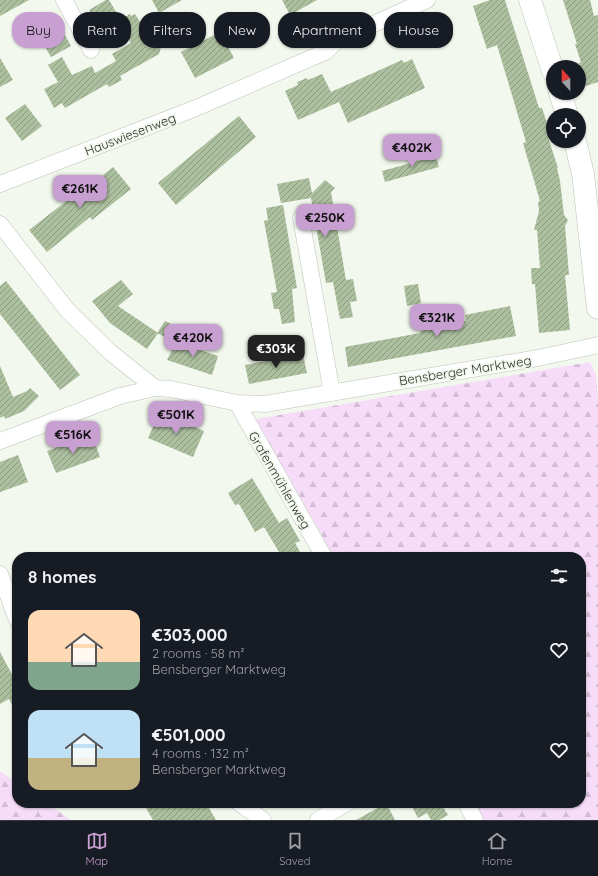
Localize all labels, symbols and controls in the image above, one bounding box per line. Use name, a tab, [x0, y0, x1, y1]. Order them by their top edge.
chip: Buy	[12, 12, 65, 48]
chip: Rent	[73, 12, 131, 48]
chip: Filters	[139, 12, 206, 48]
chip: New	[214, 12, 270, 48]
chip: Apartment	[278, 12, 376, 48]
chip: House	[384, 12, 453, 48]
north arrow	[546, 60, 586, 100]
map controls	[546, 60, 586, 148]
button: locate	[546, 108, 586, 148]
street label: Hauswiesenweg	[82, 109, 178, 159]
pin: €402K	[384, 134, 440, 168]
text: €402K	[392, 139, 432, 155]
pin: €261K	[52, 175, 108, 209]
text: €261K	[62, 180, 98, 196]
pin: €250K	[297, 204, 353, 238]
text: €250K	[305, 209, 345, 225]
pin: €321K	[409, 304, 465, 338]
text: €321K	[419, 309, 455, 325]
pin: €420K	[165, 324, 221, 358]
text: €420K	[173, 329, 213, 345]
pin: €303K	[248, 335, 304, 369]
text: €303K	[257, 340, 295, 356]
street label: Bensberger Marktweg	[398, 352, 532, 388]
pin: €501K	[148, 401, 204, 435]
text: €501K	[157, 406, 195, 422]
pin: €516K	[45, 421, 101, 455]
text: €516K	[55, 426, 91, 442]
street label: Grafenmühlenweg	[245, 428, 315, 532]
icon: filters	[548, 565, 570, 587]
text: 8 homes	[28, 566, 97, 587]
text: €303,000	[152, 624, 227, 645]
icon: home	[60, 626, 108, 674]
icon: heart	[548, 639, 570, 661]
text: 2 rooms · 58 m²	[152, 645, 244, 661]
text: Bensberger Marktweg	[152, 661, 286, 677]
text: €501,000	[152, 724, 226, 745]
icon: home	[60, 726, 108, 774]
icon: heart	[548, 739, 570, 761]
text: 4 rooms · 132 m²	[152, 745, 249, 761]
text: Bensberger Marktweg	[152, 761, 286, 777]
tab: Map	[86, 830, 108, 868]
tab: Saved	[279, 830, 311, 868]
tab: Home	[482, 830, 512, 868]

